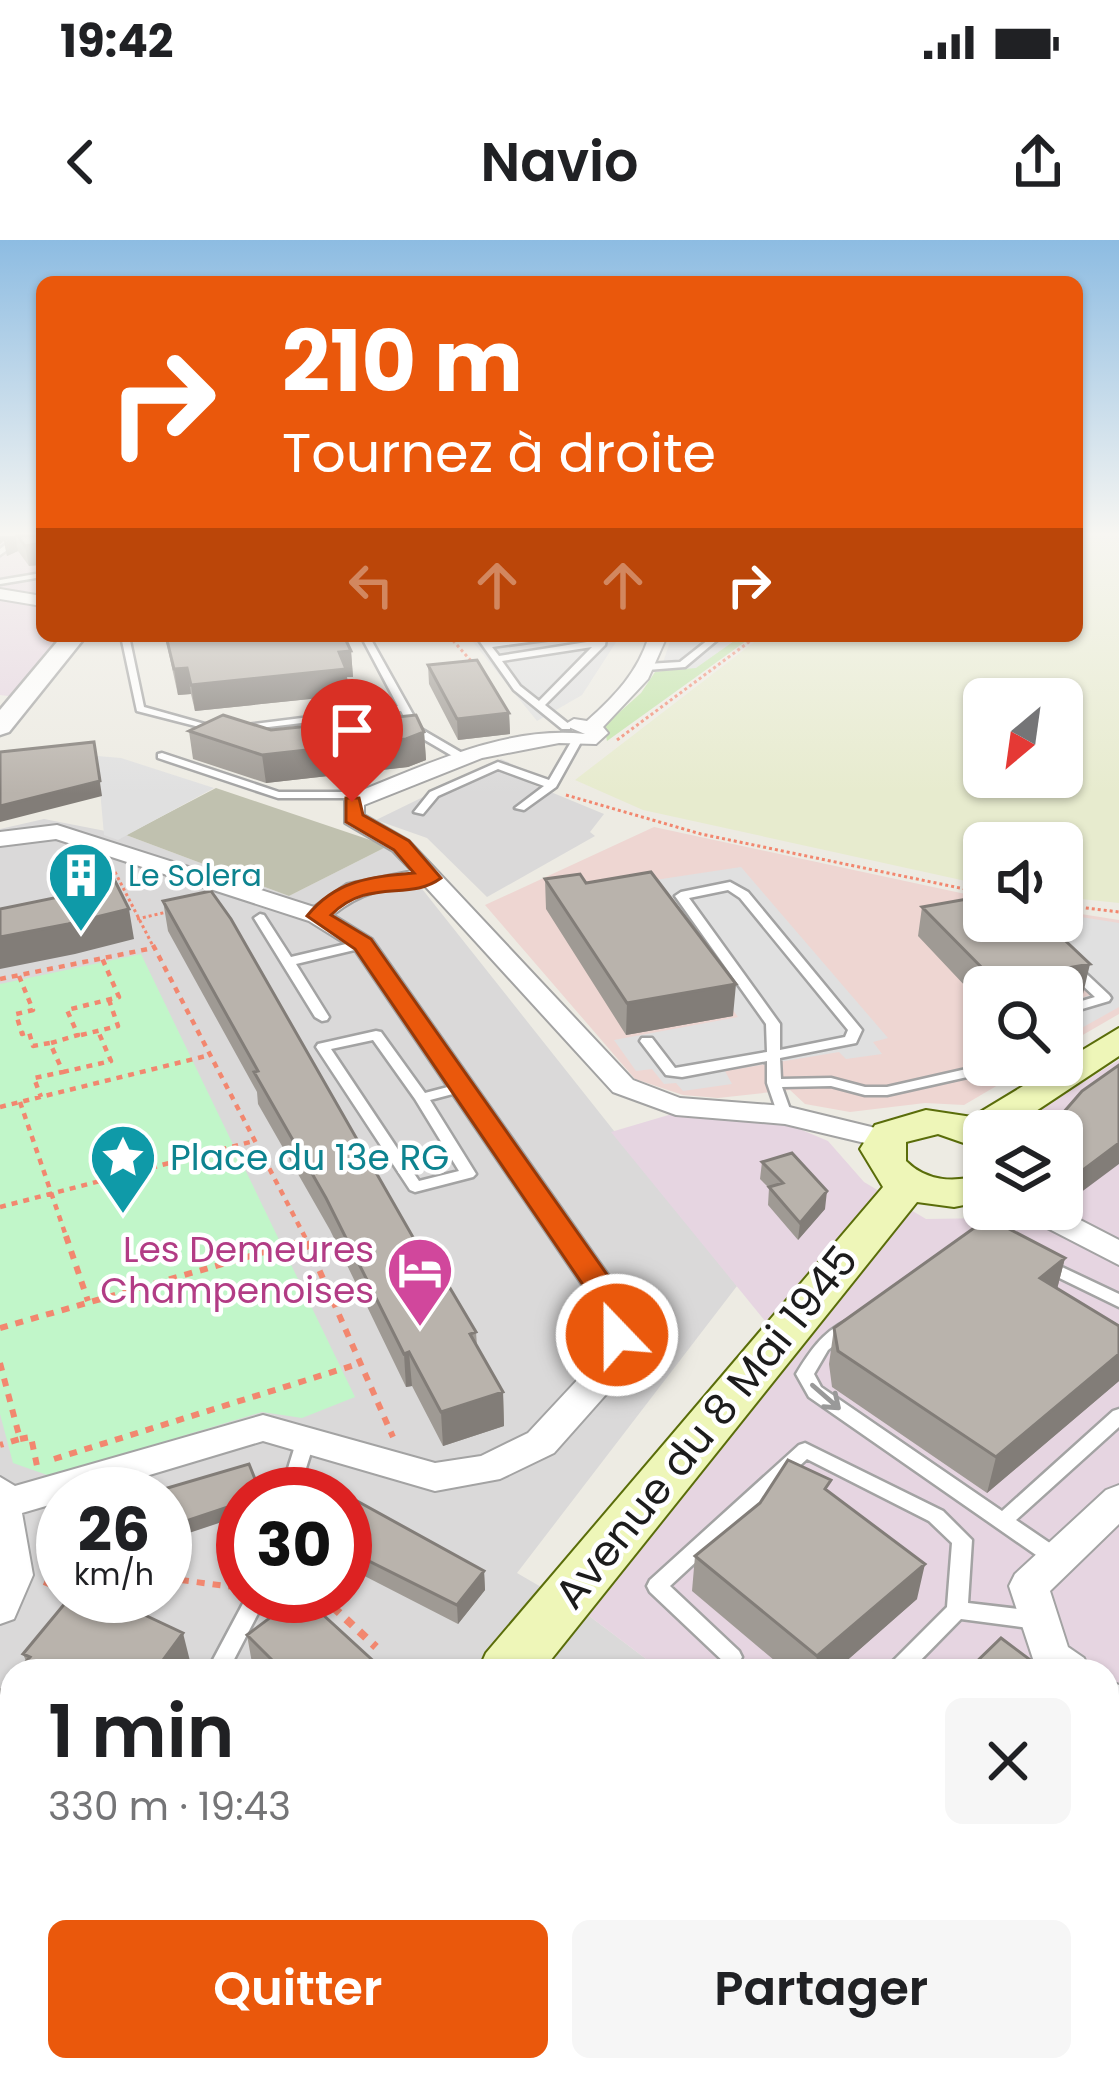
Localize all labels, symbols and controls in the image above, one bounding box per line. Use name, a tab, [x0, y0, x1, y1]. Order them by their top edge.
text: 19:42	[60, 10, 174, 73]
text: Navio	[480, 124, 639, 200]
icon: back	[48, 129, 114, 195]
icon: share	[1005, 129, 1071, 195]
text: 210 m	[282, 303, 523, 420]
icon: right	[84, 324, 240, 480]
text: Tournez à droite	[282, 415, 716, 491]
icon: left	[338, 552, 404, 618]
icon: ahead	[464, 552, 530, 618]
icon: ahead	[590, 552, 656, 618]
icon: right	[716, 552, 782, 618]
north arrow	[963, 678, 1083, 798]
map controls	[963, 678, 1083, 1230]
pin	[301, 679, 403, 802]
icon: arrive	[319, 697, 385, 763]
button: sound	[963, 822, 1083, 942]
building icon: Le Solera	[46, 840, 116, 934]
place label: Le Solera	[128, 854, 262, 897]
button: search	[963, 966, 1083, 1086]
button: layers	[963, 1110, 1083, 1230]
place icon: Place du 13e RG	[88, 1122, 158, 1216]
place label: Place du 13e RG	[170, 1132, 449, 1183]
place label: Les Demeures Champenoises	[100, 1224, 374, 1316]
street label: Avenue du 8 Mai 1945	[541, 1233, 871, 1621]
hotel icon: Les Demeures Champenoises	[385, 1235, 455, 1329]
position arrow	[554, 1272, 680, 1398]
one-way arrow	[809, 1383, 841, 1410]
speed limit sign: 30	[216, 1467, 372, 1623]
text: 26	[78, 1488, 150, 1572]
text: km/h	[74, 1553, 154, 1596]
text: 1 min	[48, 1681, 234, 1782]
button: close	[945, 1698, 1071, 1824]
text: 330 m · 19:43	[48, 1779, 291, 1834]
button: Quitter	[48, 1920, 548, 2058]
button: Partager	[572, 1920, 1071, 2058]

